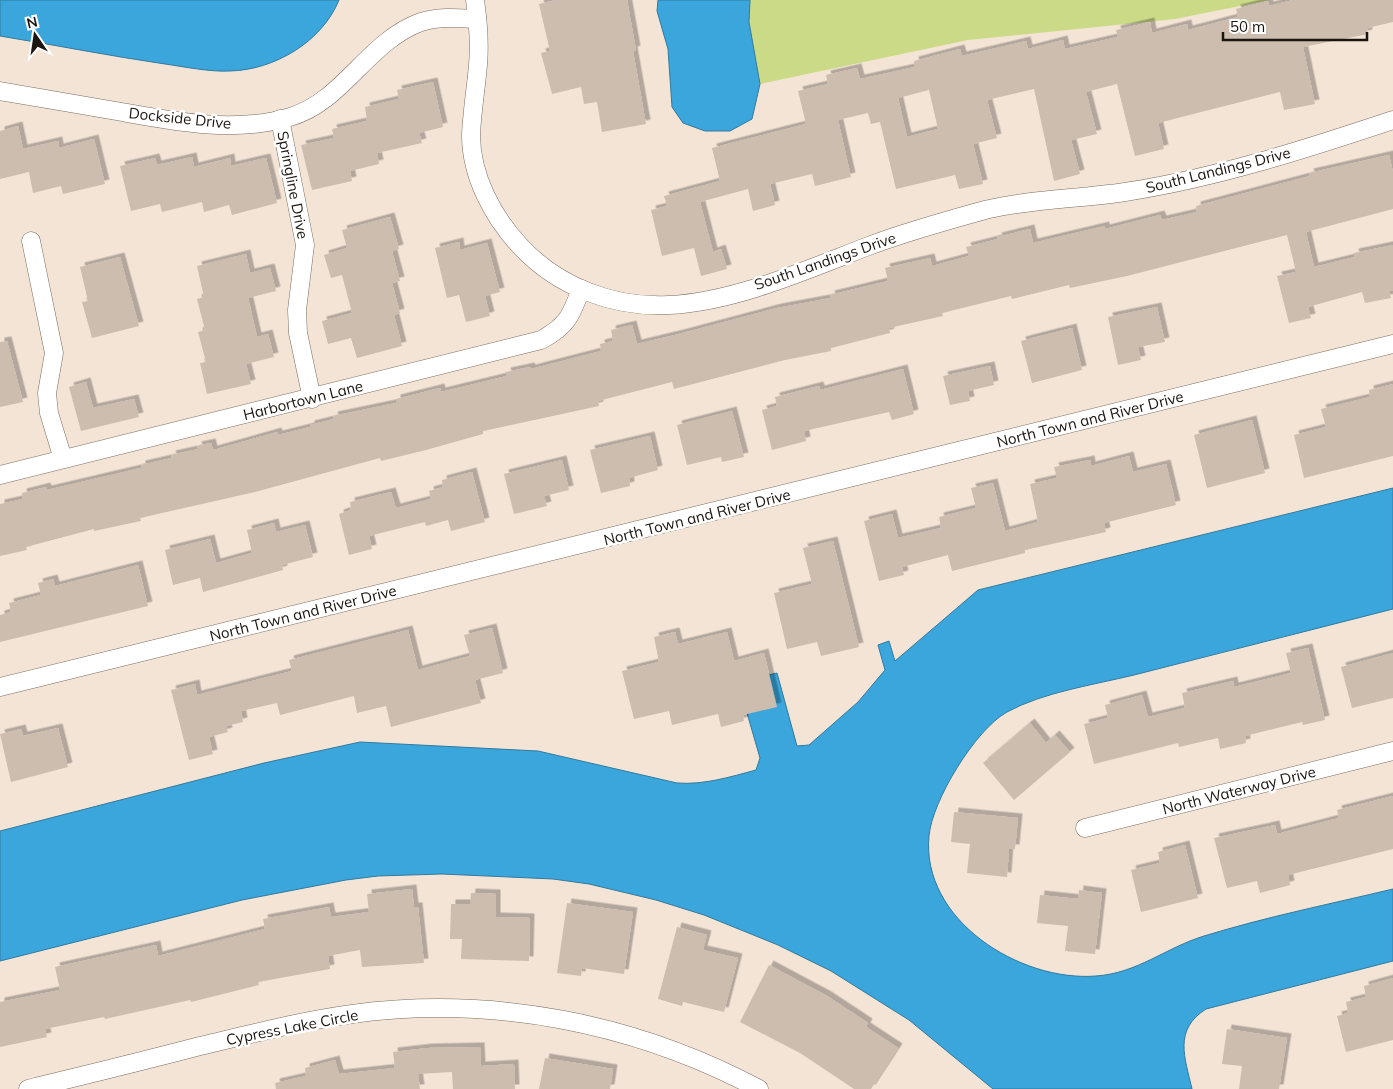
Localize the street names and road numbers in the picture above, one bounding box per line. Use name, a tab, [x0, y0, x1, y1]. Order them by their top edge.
street label: Dockside Drive	[128, 103, 232, 133]
street label: Springline Drive	[273, 129, 313, 241]
street label: South Landings Drive	[1144, 143, 1292, 197]
street label: South Landings Drive	[752, 228, 898, 294]
street label: Harbortown Lane	[241, 376, 365, 424]
street label: North Town and River Drive	[995, 387, 1185, 451]
street label: North Town and River Drive	[602, 485, 792, 549]
street label: North Town and River Drive	[208, 581, 398, 645]
street label: North Waterway Drive	[1160, 762, 1318, 818]
street label: Cypress Lake Circle	[224, 1005, 360, 1049]

